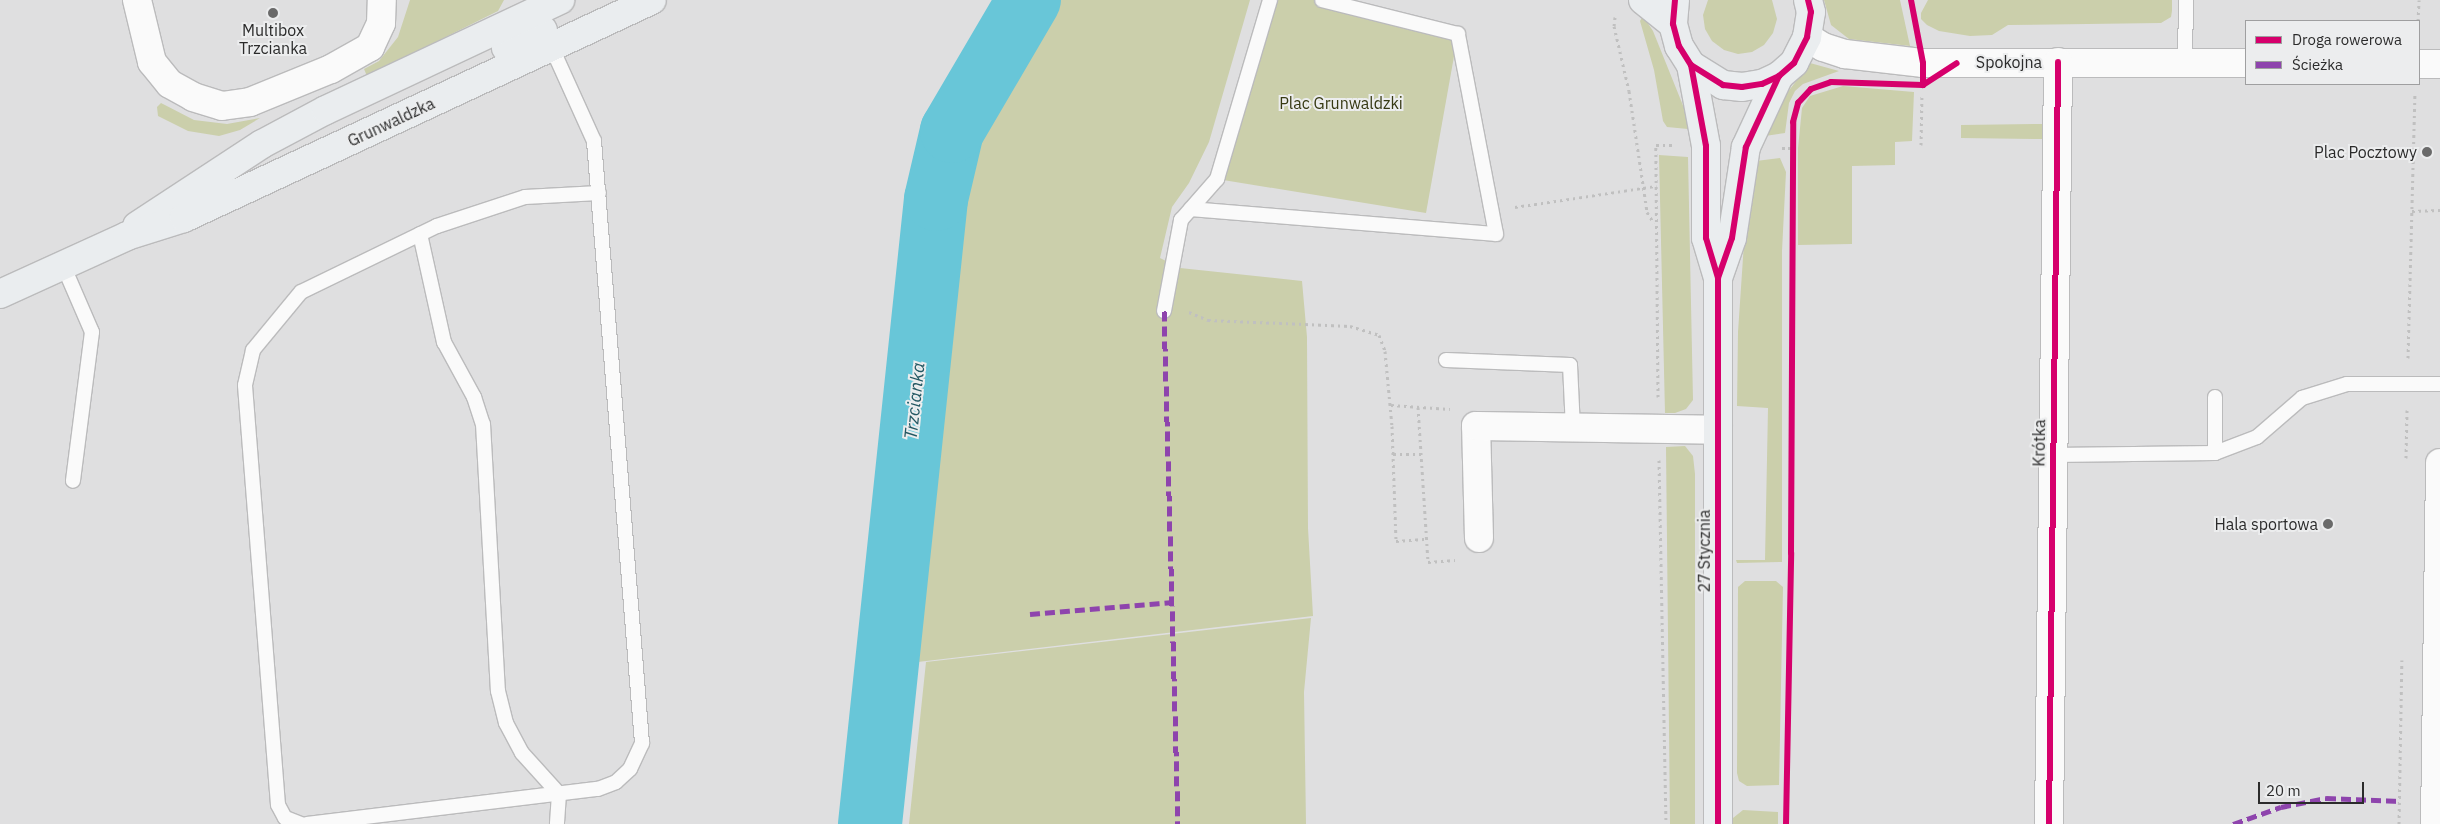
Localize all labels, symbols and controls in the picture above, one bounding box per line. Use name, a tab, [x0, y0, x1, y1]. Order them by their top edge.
marker: Multibox Trzcianka	[267, 7, 279, 19]
place label: Multibox Trzcianka	[239, 20, 307, 58]
legend	[2245, 20, 2420, 85]
text: Droga rowerowa	[2292, 30, 2402, 49]
street label: Spokojna	[1976, 52, 2042, 72]
text: Ścieżka	[2292, 55, 2343, 74]
street label: Grunwaldzka	[344, 93, 438, 151]
park label: Plac Grunwaldzki	[1279, 93, 1403, 113]
place label: Plac Pocztowy	[2314, 142, 2417, 162]
marker: Plac Pocztowy	[2421, 146, 2433, 158]
water label: Trzcianka	[900, 361, 930, 441]
street label: Krótka	[2029, 419, 2049, 467]
street label: 27 Stycznia	[1694, 510, 1714, 592]
place label: Hala sportowa	[2214, 514, 2318, 534]
marker: Hala sportowa	[2322, 518, 2334, 530]
scale bar	[2260, 772, 2366, 804]
text: 20 m	[2266, 781, 2301, 800]

